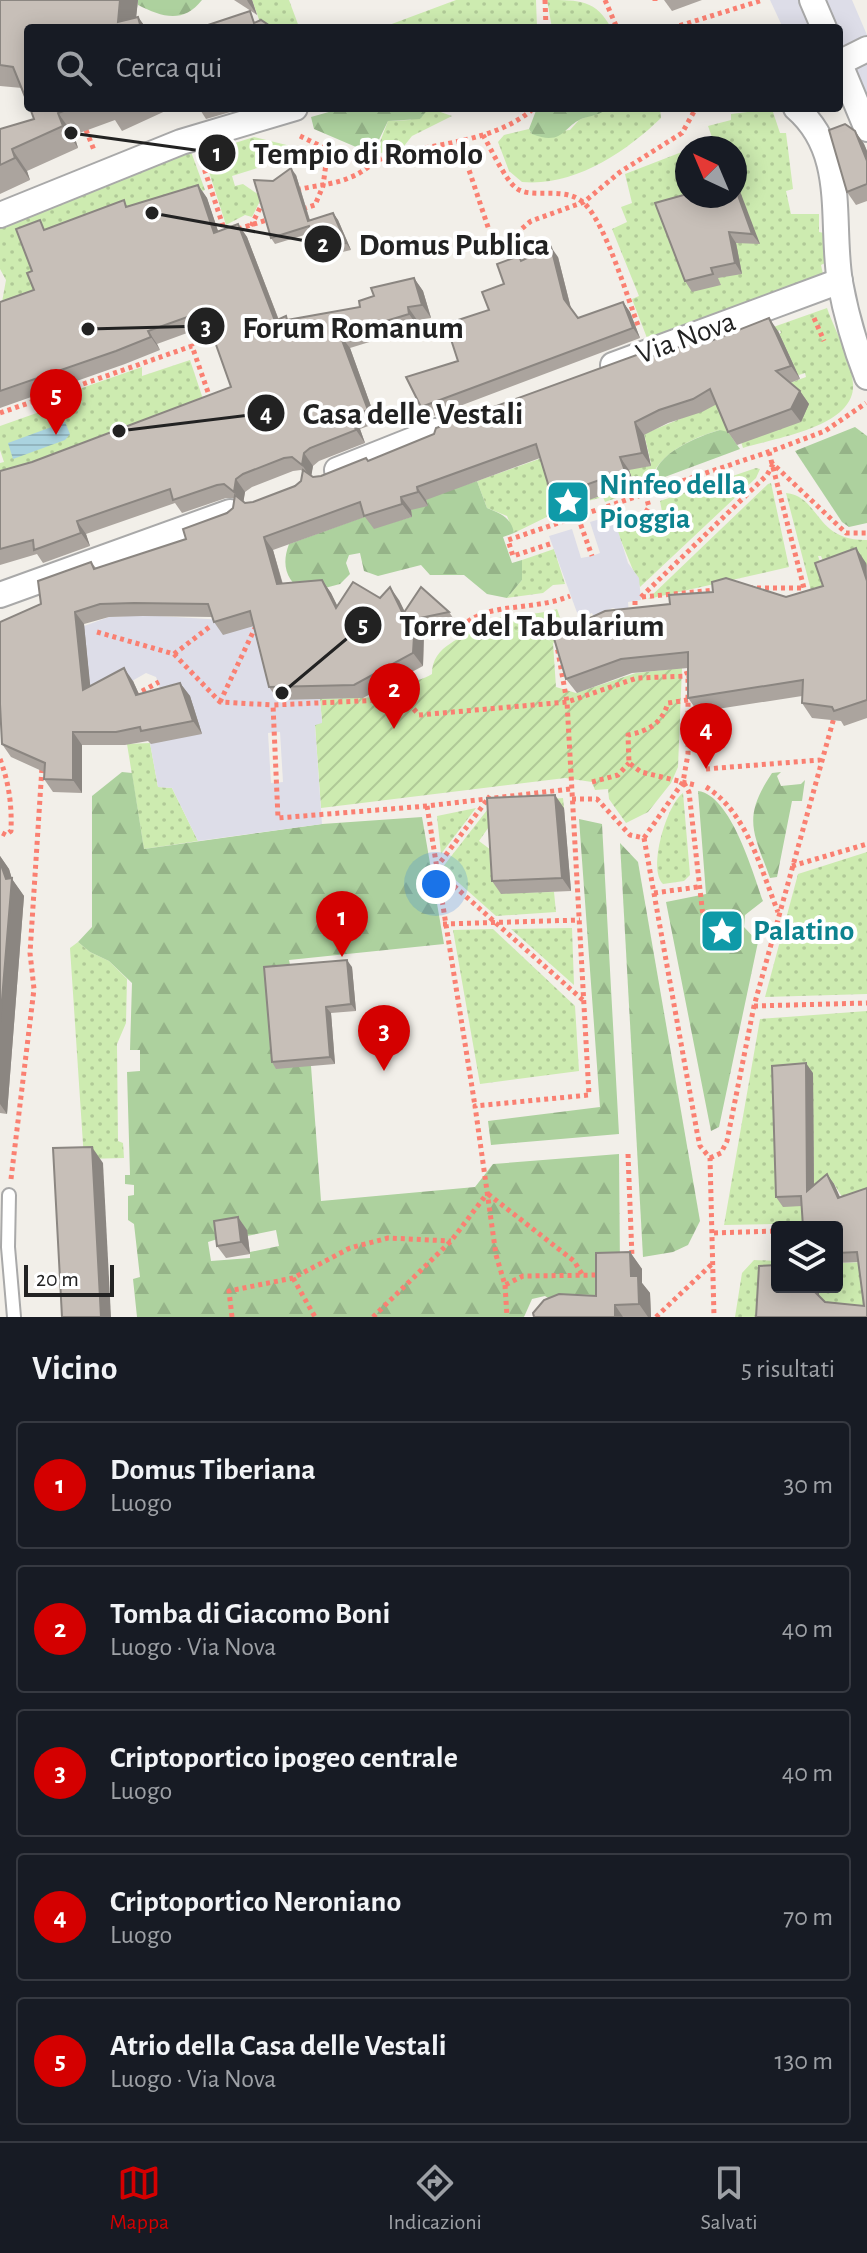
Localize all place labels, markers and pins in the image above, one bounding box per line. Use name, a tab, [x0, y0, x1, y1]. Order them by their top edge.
callout: Tempio di Romolo	[197, 125, 499, 181]
callout: Domus Publica	[303, 216, 566, 272]
callout: Forum Romanum	[186, 298, 480, 354]
pin: 5	[30, 369, 82, 435]
callout: Casa delle Vestali	[246, 385, 539, 441]
place label: Ninfeo della Pioggia	[599, 470, 746, 534]
place icon: Ninfeo della Pioggia	[544, 478, 592, 526]
callout: Torre del Tabularium	[343, 597, 680, 653]
pin: 2	[368, 663, 420, 729]
pin: 4	[680, 703, 732, 769]
pin: 1	[316, 891, 368, 957]
place icon: Palatino	[698, 907, 746, 955]
place label: Palatino	[753, 916, 854, 946]
pin: 3	[358, 1005, 410, 1071]

